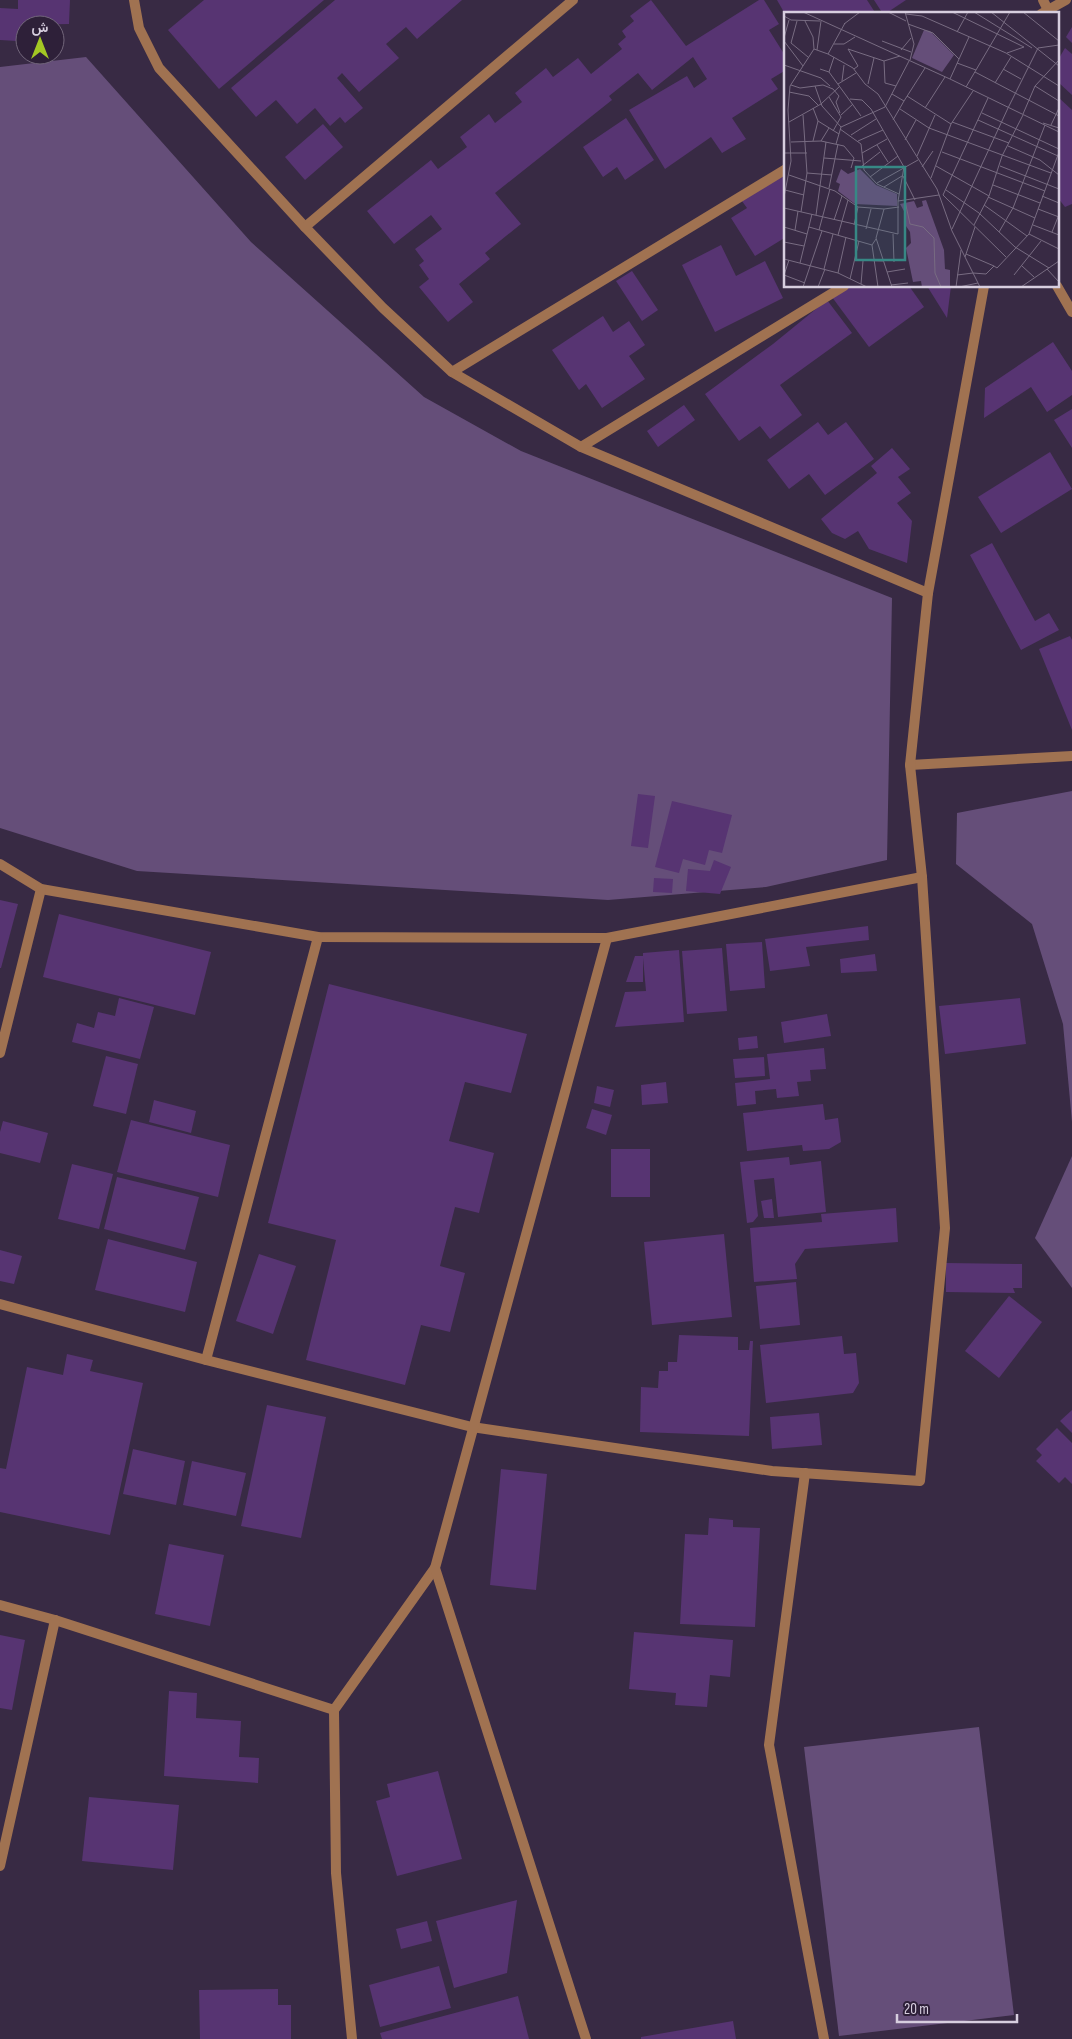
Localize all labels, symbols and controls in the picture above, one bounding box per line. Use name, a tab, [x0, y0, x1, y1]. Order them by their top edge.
inset map	[784, 12, 1060, 288]
north arrow	[15, 15, 65, 65]
text: ش	[32, 19, 49, 36]
scale bar	[897, 1992, 1017, 2024]
text: 20 m	[904, 2000, 929, 2019]

